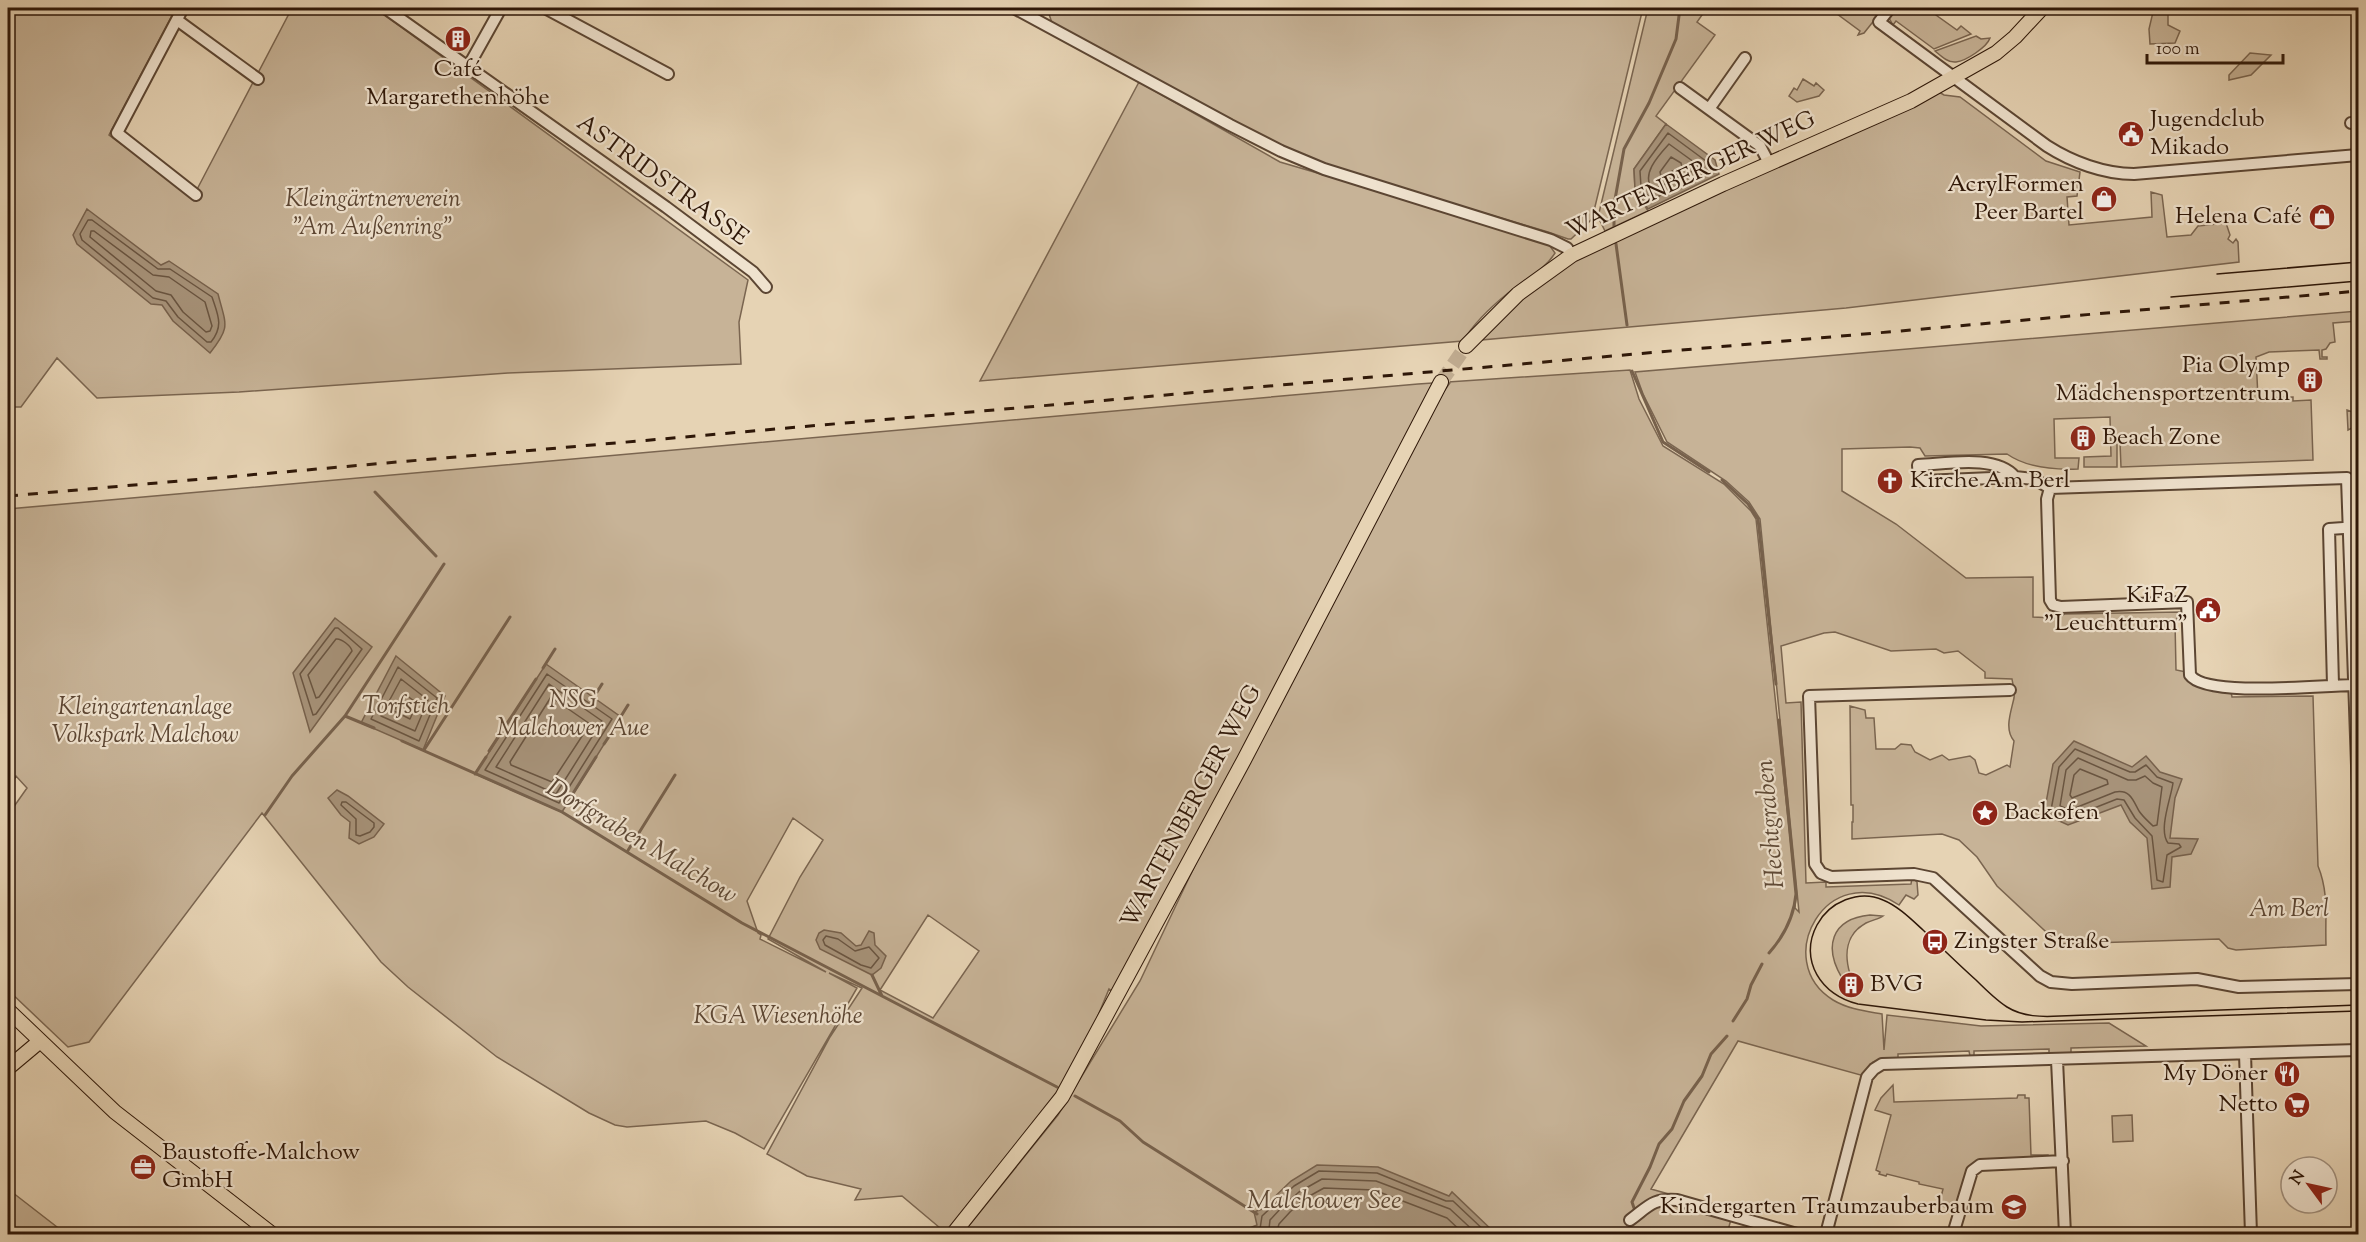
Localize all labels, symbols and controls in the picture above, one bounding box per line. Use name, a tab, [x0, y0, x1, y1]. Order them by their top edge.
building icon: Café Margarethenhöhe	[443, 24, 473, 54]
scale bar	[2147, 27, 2284, 65]
text: 100 m	[2156, 37, 2200, 63]
place label: Café Margarethenhöhe	[366, 53, 550, 115]
street label: WARTENBERGER WEG	[1561, 103, 1821, 249]
place label: Jugendclub Mikado	[2148, 103, 2265, 165]
street label: ASTRIDSTRASSE	[569, 107, 755, 255]
public building icon: Jugendclub Mikado	[2116, 119, 2146, 149]
place label: AcrylFormen Peer Bartel	[1947, 168, 2084, 230]
park label: Kleingärtnerverein "Am Außenring"	[285, 183, 461, 245]
shop icon: AcrylFormen Peer Bartel	[2089, 184, 2119, 214]
place label: Helena Café	[2175, 200, 2302, 234]
shop icon: Helena Café	[2307, 202, 2337, 232]
place label: Pia Olymp Mädchensportzentrum	[2056, 349, 2290, 411]
building icon: Pia Olymp Mädchensportzentrum	[2295, 365, 2325, 395]
place label: Beach Zone	[2102, 421, 2221, 455]
building icon: Beach Zone	[2068, 423, 2098, 453]
place label: Kirche Am Berl	[1910, 464, 2071, 498]
church icon: Kirche Am Berl	[1875, 466, 1905, 496]
place label: KiFaZ "Leuchtturm"	[2044, 579, 2188, 641]
public building icon: KiFaZ "Leuchtturm"	[2193, 595, 2223, 625]
street label: WARTENBERGER WEG	[1113, 679, 1271, 935]
park label: NSG Malchower Aue	[497, 684, 649, 746]
water label: Torfstich	[362, 688, 451, 725]
park label: Kleingartenanlage Volkspark Malchow	[52, 691, 238, 753]
water label: Hechtgraben	[1747, 757, 1795, 890]
water label: Dorfgraben Malchow	[538, 770, 744, 914]
place label: Backofen	[2004, 796, 2100, 830]
place icon: Backofen	[1970, 798, 2000, 828]
park label: Am Berl	[2249, 893, 2329, 927]
place label: Zingster Straße	[1954, 925, 2109, 959]
bus stop icon: Zingster Straße	[1920, 927, 1950, 957]
place label: BVG	[1870, 968, 1923, 1002]
building icon: BVG	[1836, 970, 1866, 1000]
park label: KGA Wiesenhöhe	[694, 1000, 862, 1034]
place label: My Döner	[2163, 1057, 2268, 1091]
restaurant icon: My Döner	[2272, 1059, 2302, 1089]
place label: Netto	[2219, 1088, 2278, 1122]
supermarket icon: Netto	[2282, 1090, 2312, 1120]
place label: Baustoffe-Malchow GmbH	[162, 1136, 360, 1198]
office icon: Baustoffe-Malchow GmbH	[128, 1152, 158, 1182]
north arrow	[2279, 1155, 2339, 1215]
text: N	[2285, 1166, 2312, 1190]
water label: Malchower See	[1247, 1183, 1401, 1220]
place label: Kindergarten Traumzauberbaum	[1660, 1190, 1994, 1224]
school or university icon: Kindergarten Traumzauberbaum	[1999, 1192, 2029, 1222]

